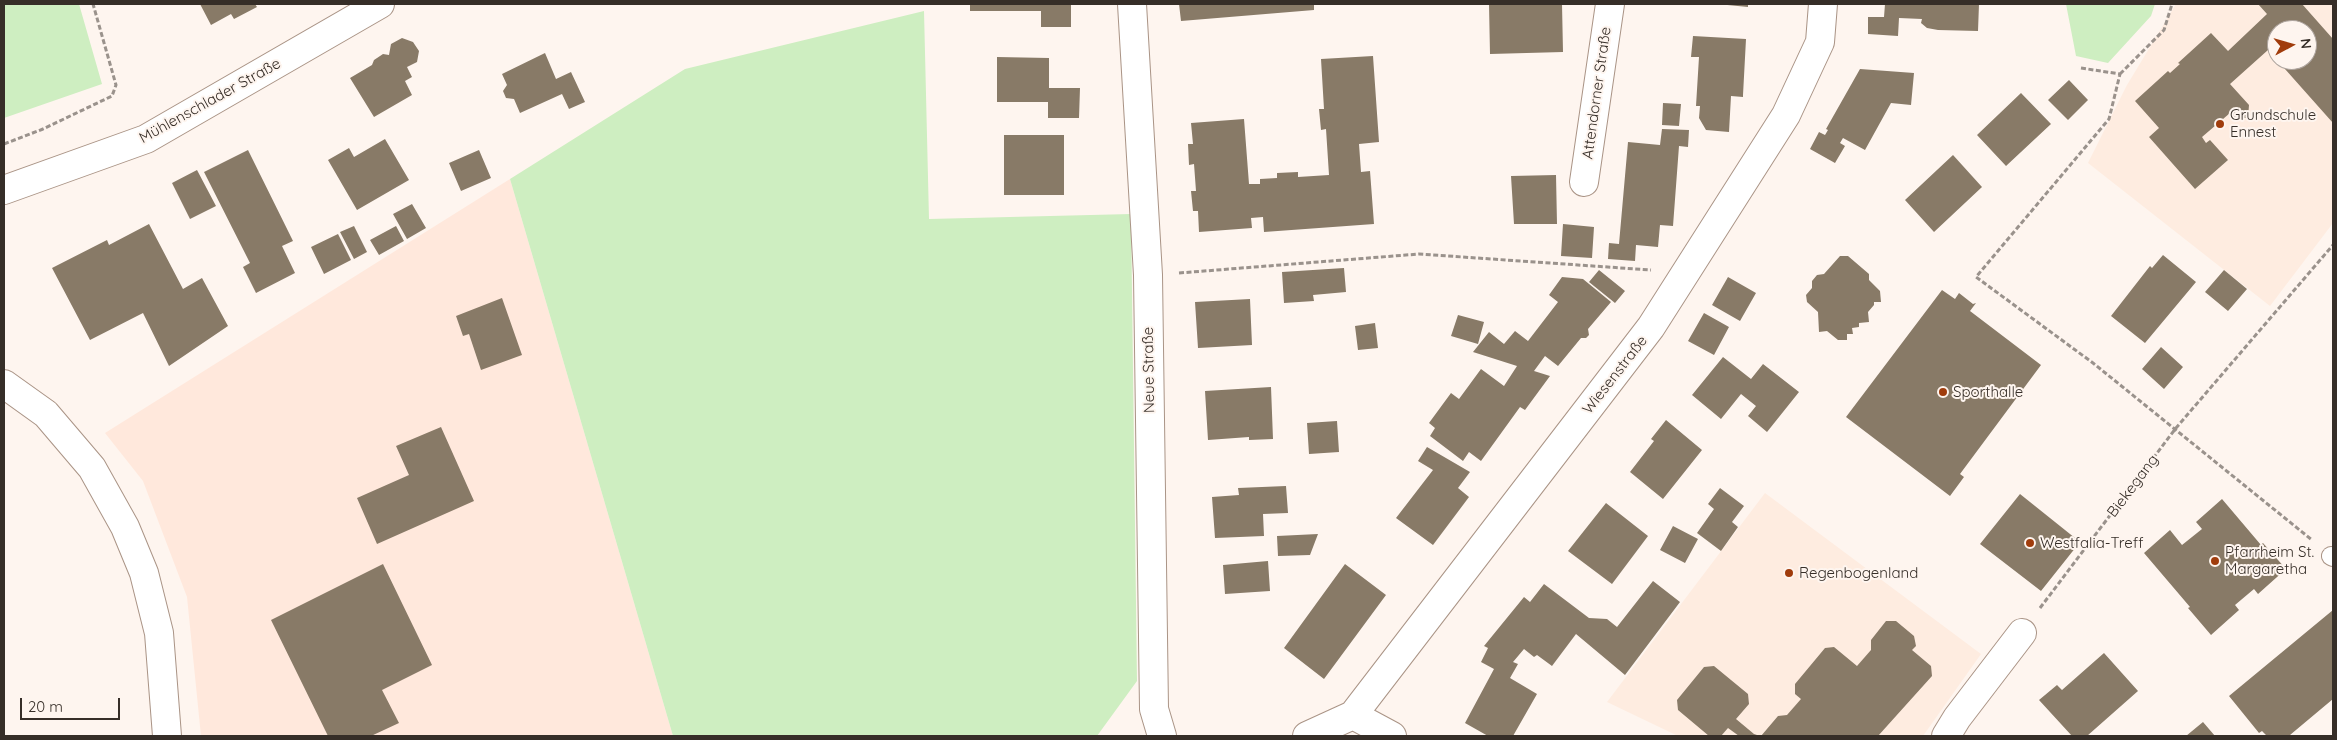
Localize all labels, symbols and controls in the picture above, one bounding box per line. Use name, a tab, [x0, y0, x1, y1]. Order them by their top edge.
north arrow	[2267, 20, 2317, 70]
street label: Attendorner Straße	[1579, 26, 1615, 160]
text: N	[2296, 37, 2315, 50]
street label: Mühlenschlader Straße	[136, 55, 284, 147]
place label: Grundschule Ennest	[2230, 106, 2316, 141]
marker: Grundschule Ennest	[2214, 118, 2226, 130]
street label: Neue Straße	[1139, 327, 1159, 413]
street label: Wiesenstraße	[1579, 332, 1651, 418]
place label: Sporthalle	[1953, 383, 2023, 401]
marker: Sporthalle	[1937, 386, 1949, 398]
street label: Biekegang	[2104, 451, 2162, 521]
place label: Westfalia-Treff	[2040, 534, 2143, 552]
marker: Westfalia-Treff	[2024, 537, 2036, 549]
place label: Pfarrheim St. Margaretha	[2225, 543, 2314, 578]
marker: Pfarrheim St. Margaretha	[2209, 555, 2221, 567]
place label: Regenbogenland	[1799, 564, 1918, 582]
marker: Regenbogenland	[1783, 567, 1795, 579]
scale bar	[22, 688, 122, 720]
text: 20 m	[28, 697, 63, 716]

